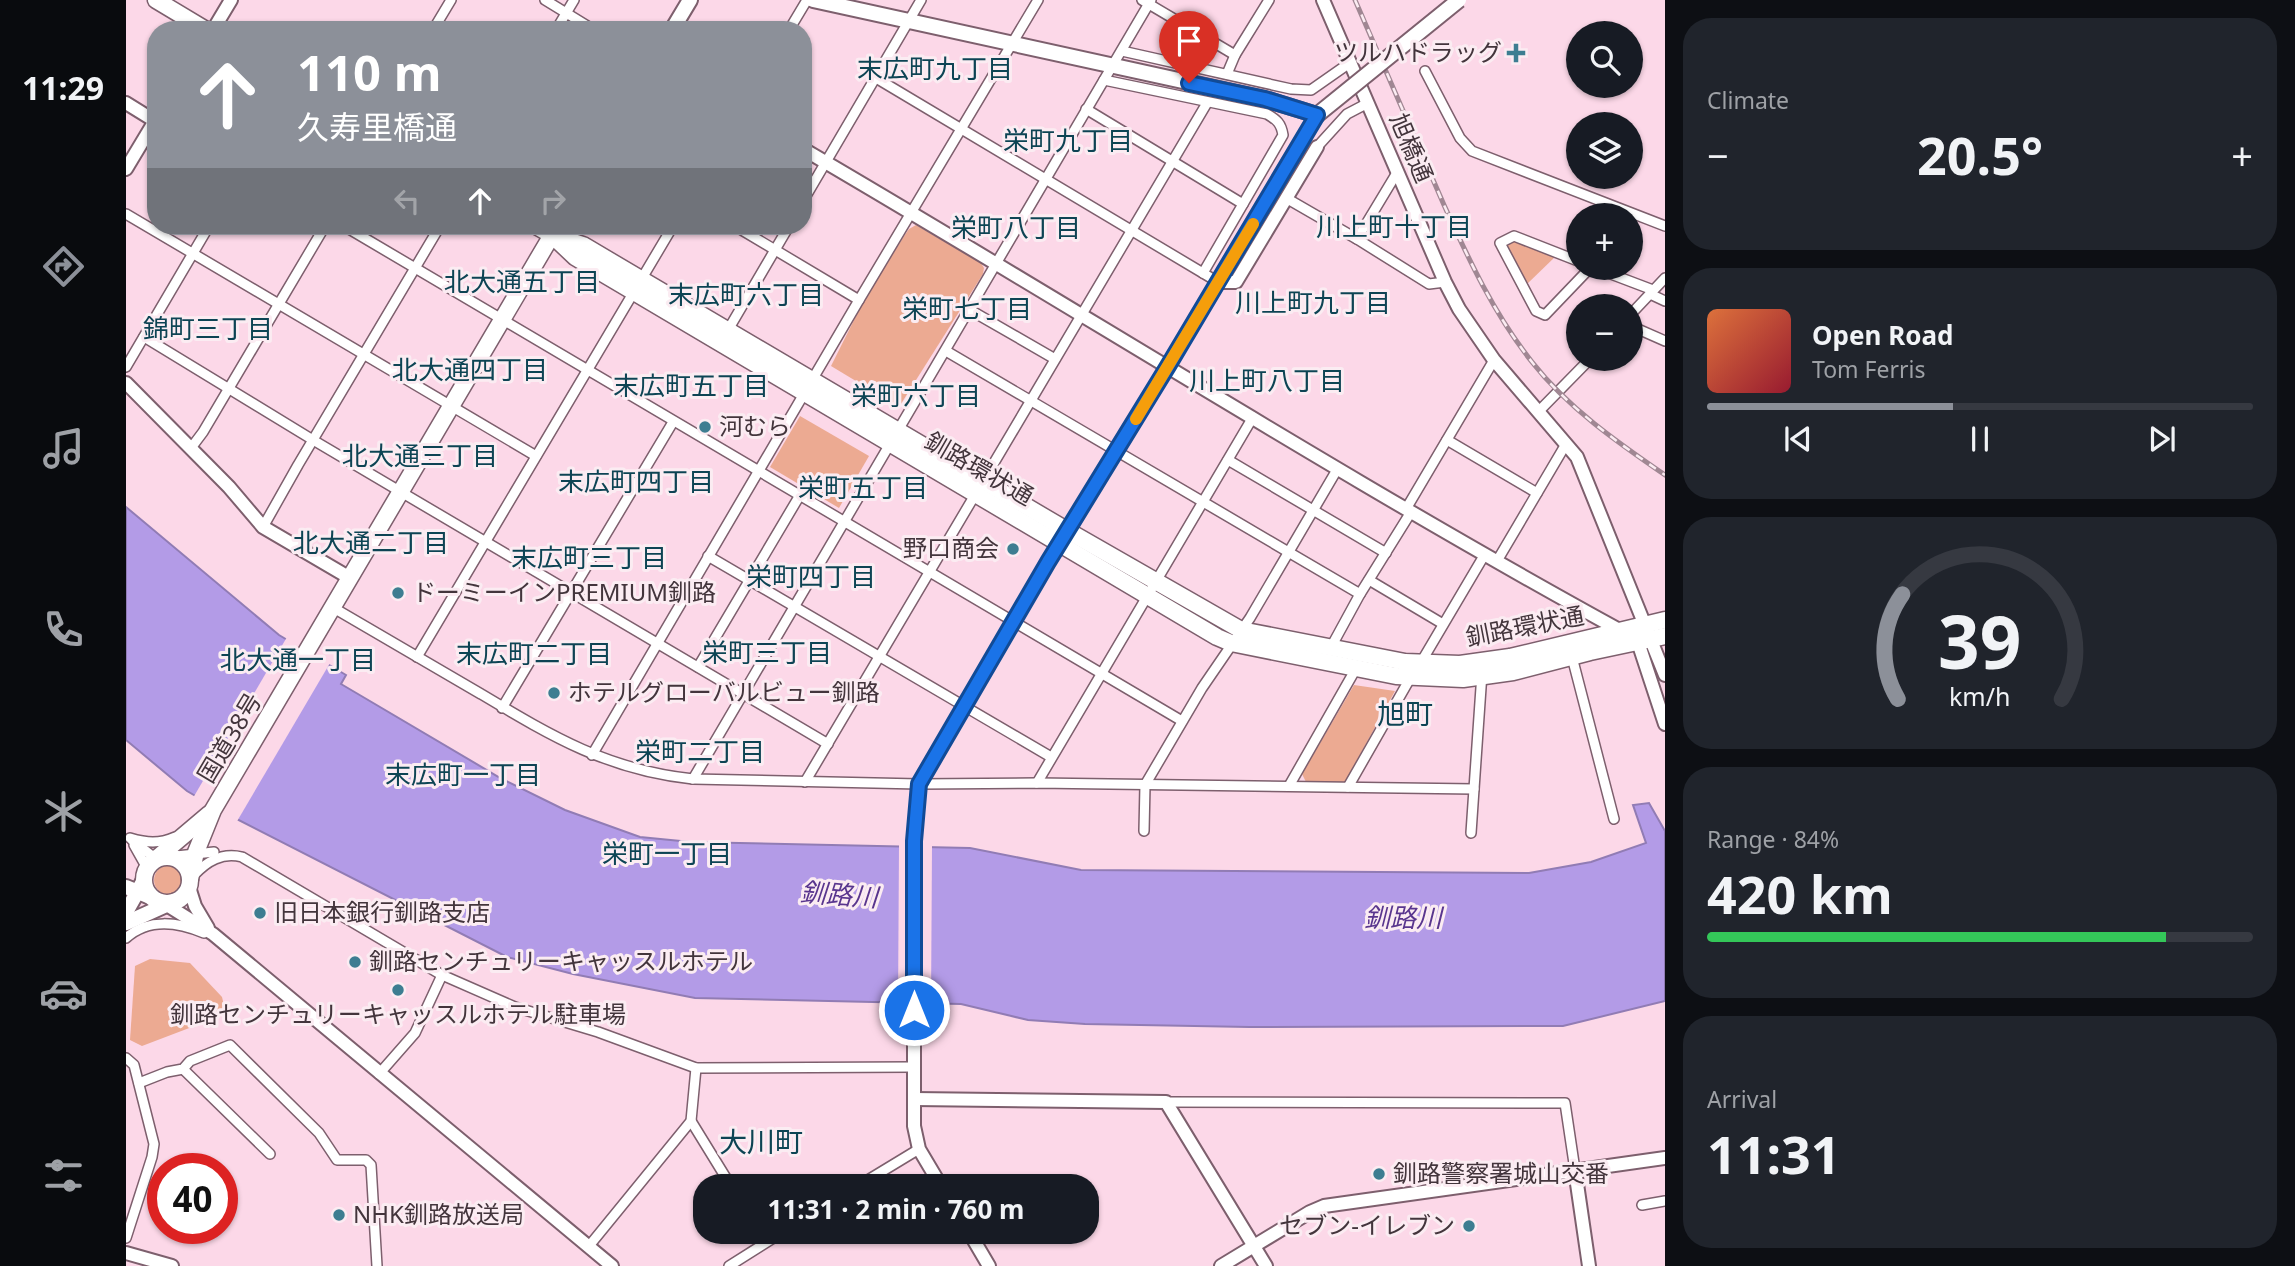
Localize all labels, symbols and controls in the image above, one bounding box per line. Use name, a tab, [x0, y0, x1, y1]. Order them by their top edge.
pin	[1159, 11, 1219, 83]
map controls	[1566, 21, 1643, 371]
button: search	[1566, 21, 1643, 98]
icon: arrive	[1170, 22, 1208, 60]
place label: ツルハドラッグ	[1334, 35, 1502, 68]
text: 110 m	[297, 39, 442, 105]
marker: ツルハドラッグ	[1508, 45, 1524, 61]
icon: ahead	[182, 49, 273, 140]
district label: 末広町九丁目	[857, 50, 1013, 86]
text: 11:29	[22, 66, 104, 109]
text: Climate	[1707, 84, 1789, 116]
text: 久寿里橋通	[297, 105, 457, 148]
street label: 旭橋通	[1383, 108, 1442, 187]
button: layers	[1566, 112, 1643, 189]
text: 20.5°	[1917, 119, 2043, 190]
district label: 栄町九丁目	[1003, 122, 1133, 158]
text: −	[1707, 129, 1729, 181]
text: +	[2231, 129, 2253, 181]
icon: left	[388, 182, 426, 220]
icon: ahead	[461, 182, 499, 220]
icon: right	[534, 182, 572, 220]
button: +	[1566, 203, 1643, 280]
district label: 川上町十丁目	[1316, 208, 1472, 244]
district label: 栄町八丁目	[951, 209, 1081, 245]
icon: directions	[39, 242, 88, 291]
district label: 北大通五丁目	[444, 263, 600, 299]
district label: 末広町六丁目	[668, 276, 824, 312]
district label: 川上町九丁目	[1235, 284, 1391, 320]
district label: 栄町七丁目	[902, 290, 1032, 326]
button: −	[1566, 294, 1643, 371]
district label: 錦町三丁目	[143, 310, 273, 346]
text: Open Road	[1812, 317, 1954, 353]
district label: 北大通四丁目	[392, 351, 548, 387]
text: Tom Ferris	[1812, 353, 1925, 385]
district label: 川上町八丁目	[1189, 362, 1345, 398]
district label: 末広町五丁目	[613, 367, 769, 403]
district label: 栄町六丁目	[851, 377, 981, 413]
place label: 河むら	[719, 409, 791, 442]
marker: 河むら	[697, 419, 713, 435]
icon: previous	[1779, 420, 1817, 458]
icon: pause	[1961, 420, 1999, 458]
icon: next	[2143, 420, 2181, 458]
street label: 釧路環状通	[920, 423, 1040, 512]
icon: music	[39, 424, 88, 473]
district label: 北大通三丁目	[342, 437, 498, 473]
district label: 末広町四丁目	[558, 463, 714, 499]
district label: 栄町五丁目	[798, 469, 928, 505]
district label: 北大通二丁目	[293, 524, 449, 560]
place label: 野口商会	[903, 531, 999, 564]
district label: 末広町三丁目	[511, 539, 667, 575]
marker: 野口商会	[1005, 541, 1021, 557]
district label: 栄町四丁目	[746, 558, 876, 594]
place label: ドーミーインPREMIUM釧路	[412, 575, 716, 608]
marker: ドーミーインPREMIUM釧路	[390, 585, 406, 601]
text: 39	[1938, 591, 2022, 690]
street label: 釧路環状通	[1463, 598, 1587, 653]
icon: phone	[39, 605, 88, 654]
district label: 栄町三丁目	[702, 634, 832, 670]
district label: 末広町二丁目	[456, 635, 612, 671]
district label: 北大通一丁目	[220, 641, 376, 677]
place label: ホテルグローバルビュー釧路	[568, 675, 880, 708]
text: km/h	[1949, 679, 2011, 713]
marker: ホテルグローバルビュー釧路	[546, 685, 562, 701]
street label: 国道38号	[189, 686, 268, 788]
district label: 旭町	[1377, 694, 1433, 732]
district label: 栄町二丁目	[635, 733, 765, 769]
district label: 末広町一丁目	[385, 756, 541, 792]
icon: climate	[39, 787, 88, 836]
text: Range · 84%	[1707, 823, 1839, 855]
district label: 栄町一丁目	[602, 835, 732, 871]
text: 420 km	[1707, 858, 1893, 929]
water label: 釧路川	[799, 873, 882, 915]
place label: 旧日本銀行釧路支店	[274, 895, 490, 928]
water label: 釧路川	[1364, 899, 1445, 935]
marker: 旧日本銀行釧路支店	[252, 905, 268, 921]
place label: 釧路センチュリーキャッスルホテル	[369, 944, 753, 977]
marker: 釧路センチュリーキャッスルホテル	[347, 954, 363, 970]
icon: car	[39, 969, 88, 1018]
position arrow	[877, 973, 951, 1047]
marker: 釧路センチュリーキャッスルホテル駐車場	[390, 982, 406, 998]
place label: 釧路センチュリーキャッスルホテル駐車場	[170, 997, 626, 1030]
text: Arrival	[1707, 1083, 1777, 1115]
text: 11:31	[1707, 1118, 1841, 1189]
district label: 大川町	[719, 1122, 803, 1160]
icon: filters	[39, 1151, 88, 1200]
speed limit sign: 40	[147, 1153, 238, 1244]
place label: 釧路警察署城山交番	[1393, 1156, 1609, 1189]
marker: 釧路警察署城山交番	[1371, 1166, 1387, 1182]
text: 11:31 · 2 min · 760 m	[768, 1191, 1024, 1227]
place label: NHK釧路放送局	[353, 1197, 524, 1230]
marker: NHK釧路放送局	[331, 1207, 347, 1223]
place label: セブン-イレブン	[1279, 1208, 1455, 1241]
marker: セブン-イレブン	[1461, 1218, 1477, 1234]

